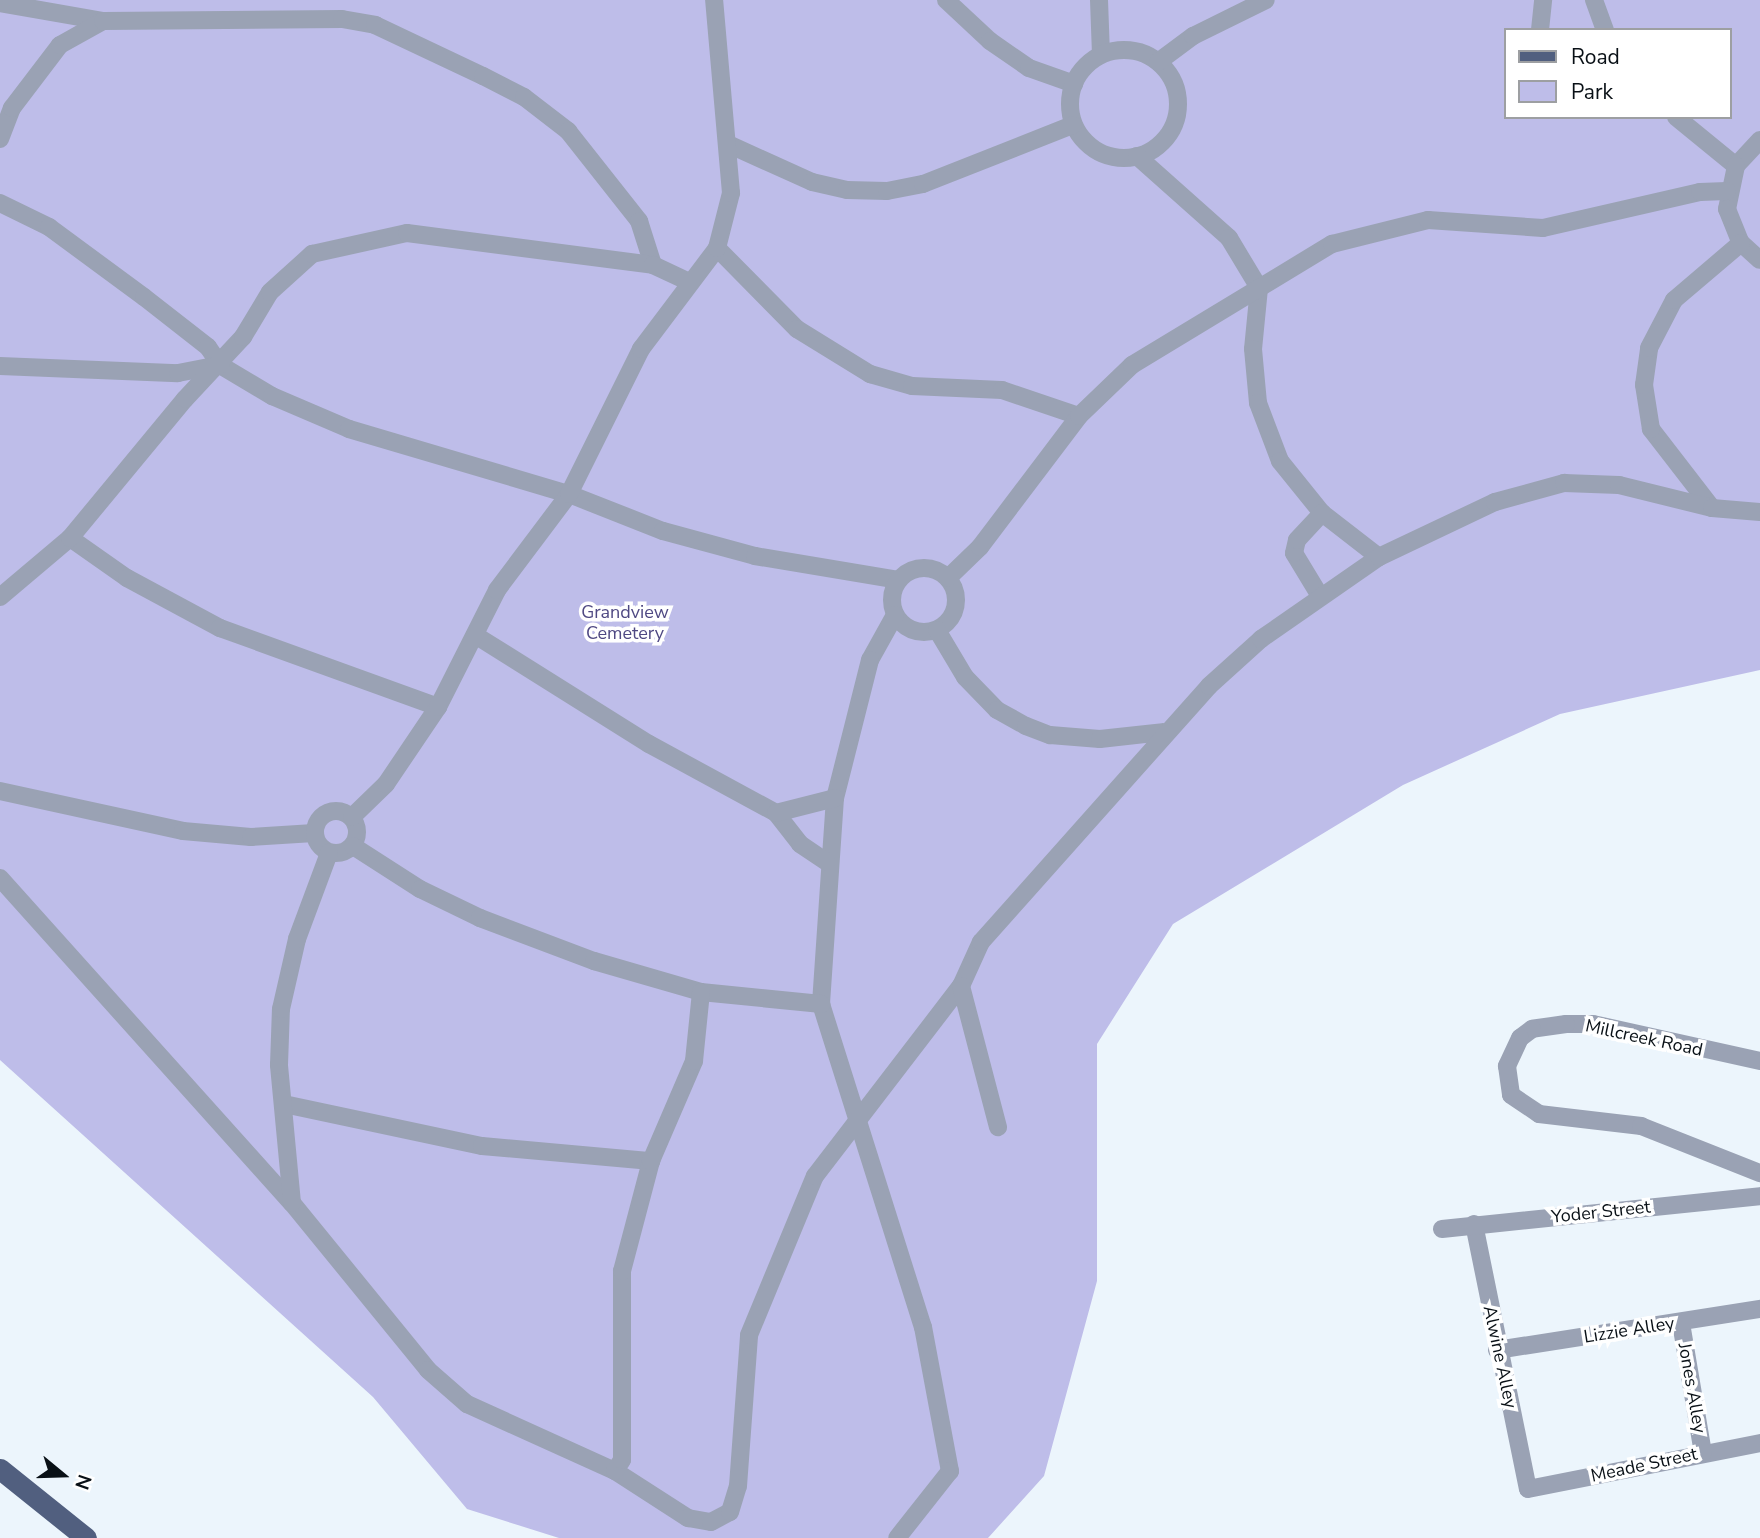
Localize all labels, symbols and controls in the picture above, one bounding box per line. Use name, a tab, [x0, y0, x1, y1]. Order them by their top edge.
legend	[1504, 28, 1732, 119]
text: Road	[1571, 43, 1620, 71]
text: Park	[1571, 78, 1613, 106]
park label: Grandview Cemetery	[581, 602, 669, 644]
street label: Millcreek Road	[1583, 1015, 1705, 1061]
street label: Yoder Street	[1550, 1196, 1652, 1228]
street label: Alwine Alley	[1479, 1304, 1521, 1410]
street label: Lizzie Alley	[1582, 1312, 1676, 1348]
street label: Jones Alley	[1673, 1341, 1711, 1435]
north arrow	[28, 1440, 98, 1510]
street label: Meade Street	[1589, 1443, 1699, 1487]
text: N	[68, 1471, 97, 1493]

